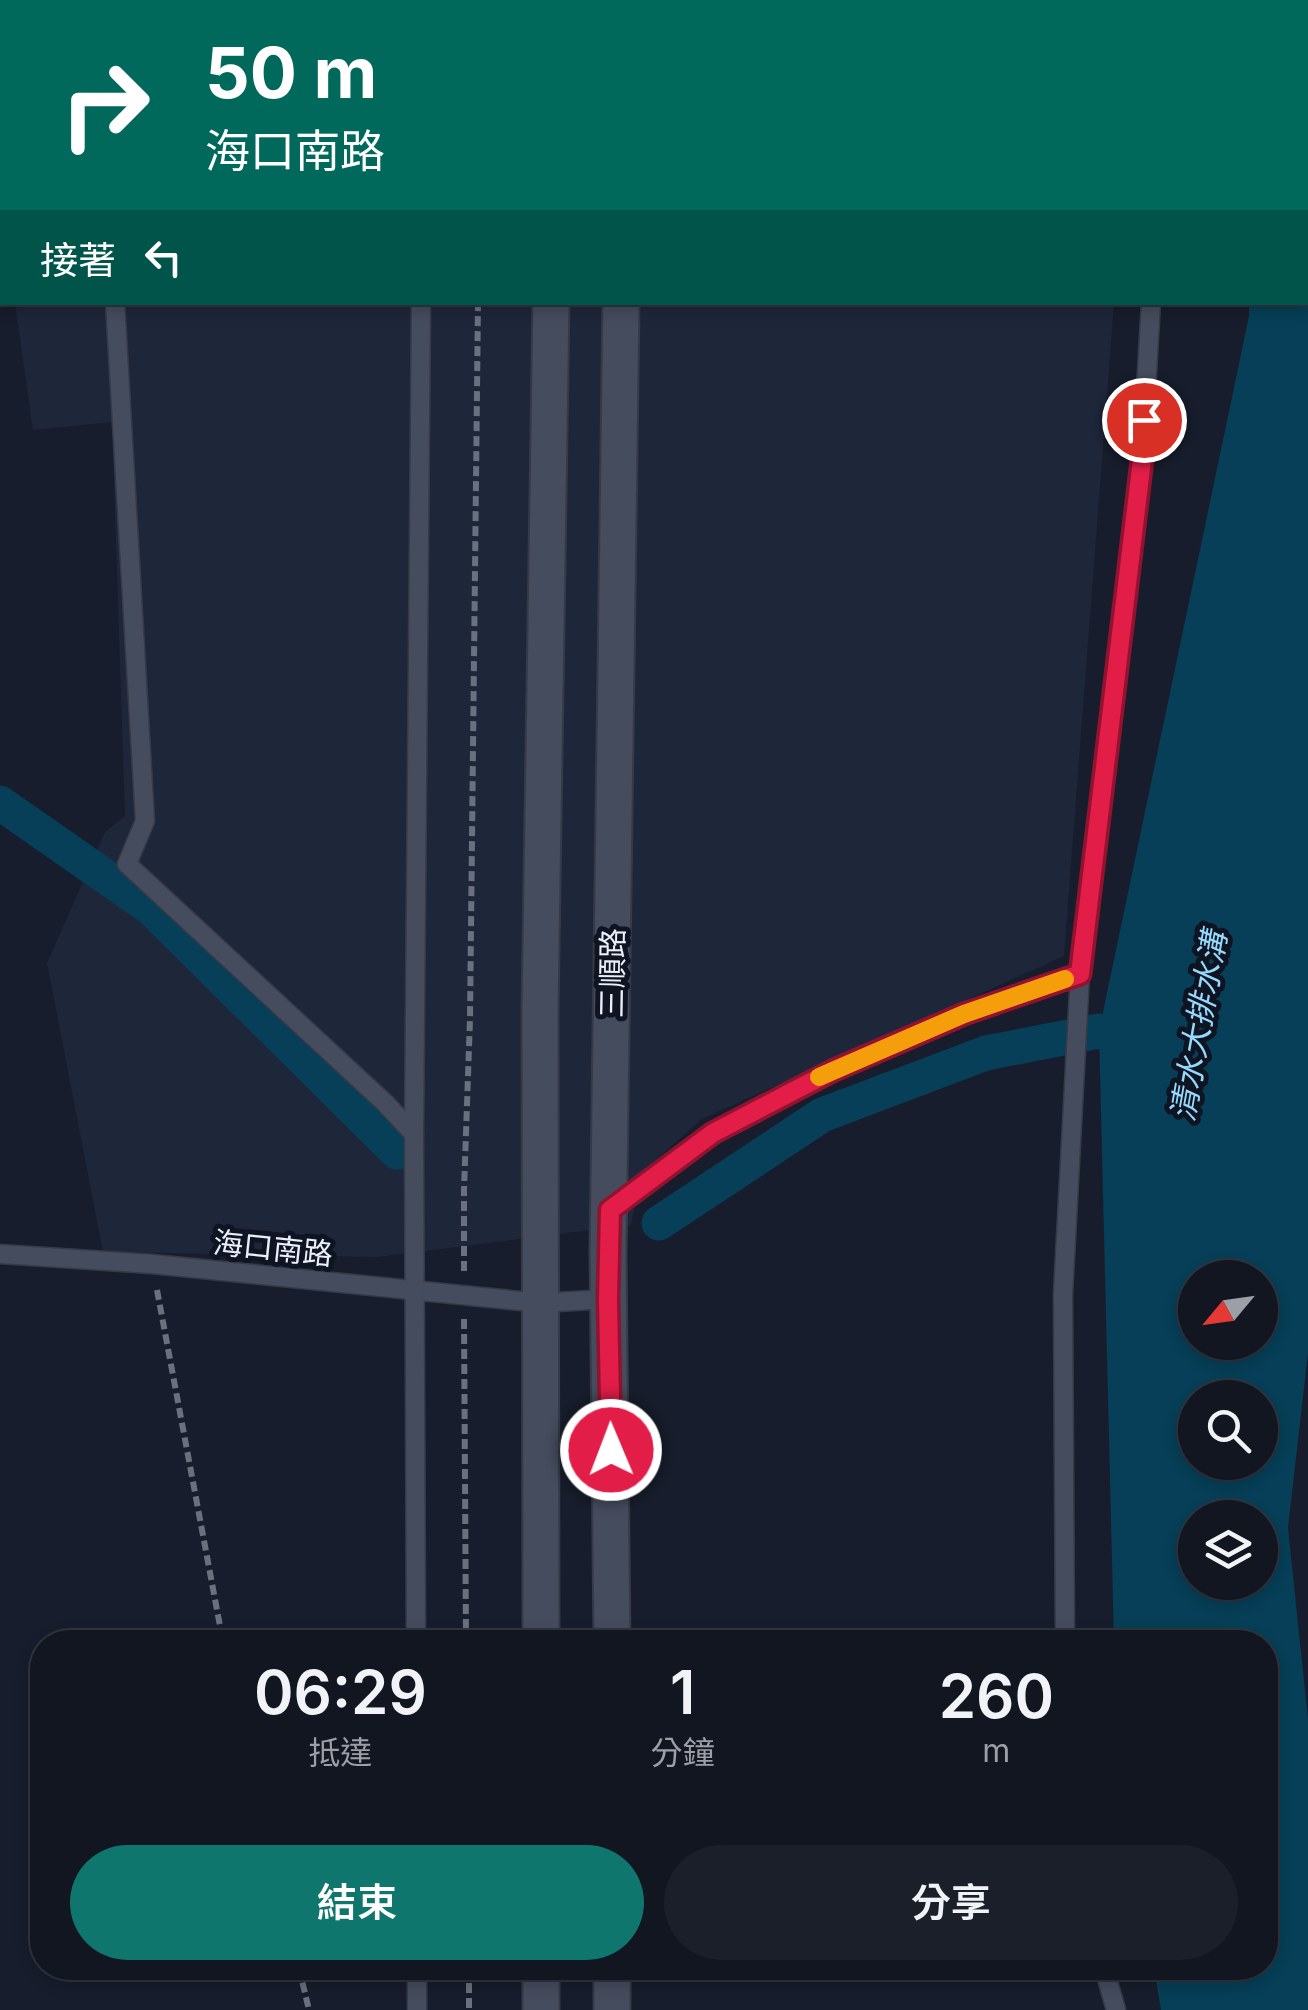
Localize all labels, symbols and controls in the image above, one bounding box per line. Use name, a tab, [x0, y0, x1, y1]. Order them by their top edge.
text: 50 m	[205, 30, 377, 115]
icon: right	[40, 40, 170, 170]
text: 海口南路	[205, 123, 385, 178]
icon: left	[136, 230, 191, 285]
text: 接著	[40, 237, 116, 283]
pin	[1102, 378, 1187, 463]
icon: arrive	[1117, 393, 1172, 448]
water label: 清水大排水溝	[1163, 924, 1235, 1124]
street label: 三順路	[593, 928, 631, 1018]
street label: 海口南路	[212, 1224, 335, 1272]
north arrow	[1178, 1260, 1278, 1360]
map controls	[1178, 1260, 1278, 1600]
button: search	[1178, 1380, 1278, 1480]
position arrow	[559, 1398, 663, 1502]
button: layers	[1178, 1500, 1278, 1600]
text: 06:29	[254, 1656, 427, 1728]
text: 1	[670, 1656, 695, 1728]
text: 260	[939, 1660, 1054, 1732]
text: m	[982, 1731, 1010, 1770]
text: 抵達	[308, 1733, 372, 1772]
text: 分鐘	[651, 1733, 715, 1772]
button: 結束	[70, 1845, 644, 1960]
button: 分享	[664, 1845, 1238, 1960]

